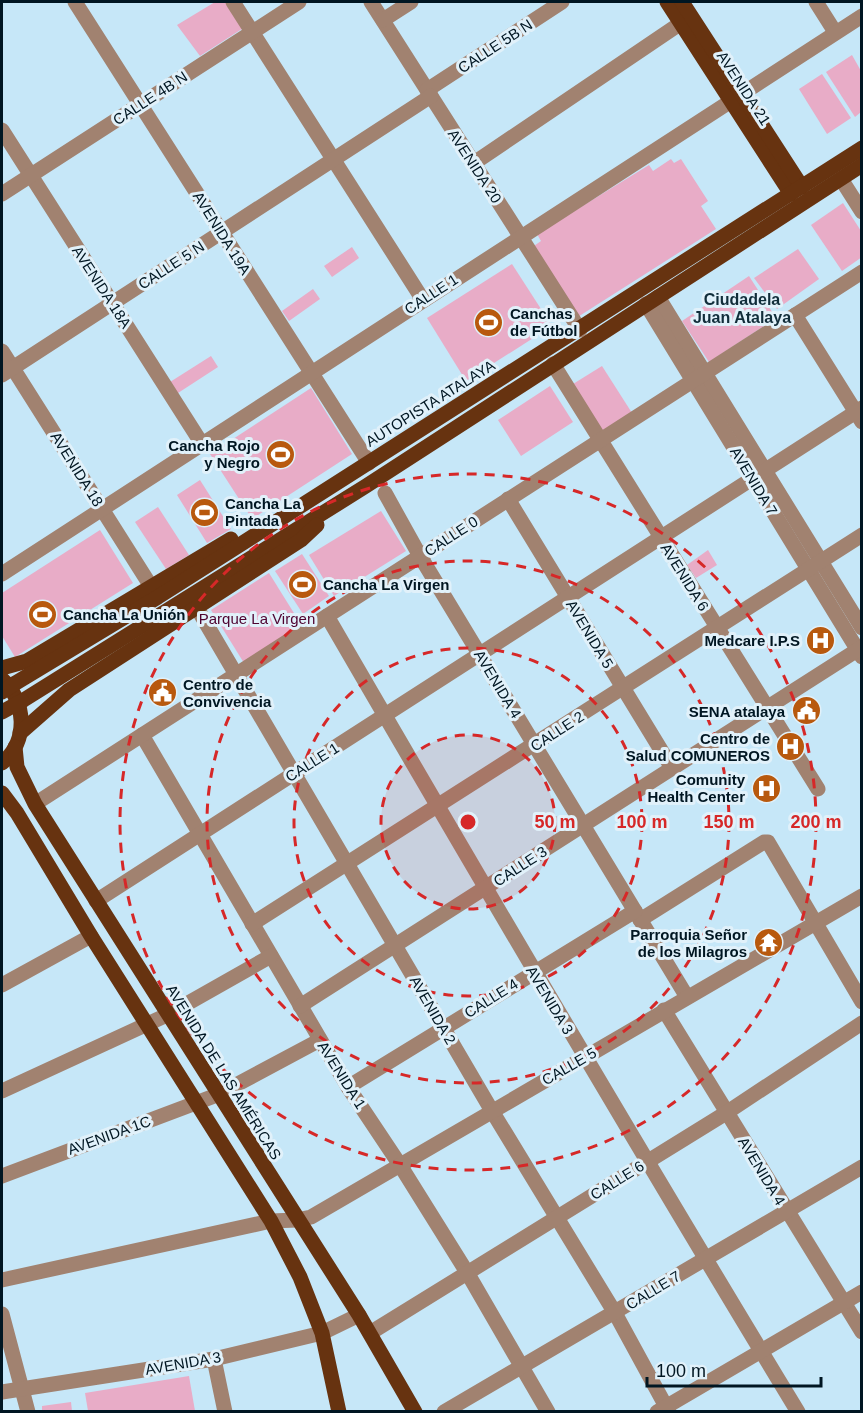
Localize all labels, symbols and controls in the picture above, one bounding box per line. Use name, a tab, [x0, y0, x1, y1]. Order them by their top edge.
street label: CALLE 5B N	[455, 16, 535, 76]
street label: AVENIDA 21	[714, 48, 774, 128]
street label: CALLE 4B N	[110, 68, 190, 128]
street label: AVENIDA 20	[445, 126, 505, 206]
street label: AVENIDA 19A	[190, 188, 254, 278]
street label: CALLE 5 N	[135, 237, 207, 293]
street label: AVENIDA 18A	[69, 243, 135, 331]
street label: CALLE 1	[401, 271, 461, 317]
district label: Ciudadela Juan Atalaya	[693, 291, 791, 326]
place label: Canchas de Fútbol	[510, 305, 578, 339]
sports icon: Canchas de Fútbol	[473, 306, 505, 338]
street label: AUTOPISTA ATALAYA	[362, 356, 498, 450]
street label: AVENIDA 18	[47, 429, 107, 509]
place label: Cancha Rojo y Negro	[168, 437, 260, 471]
sports icon: Cancha Rojo y Negro	[265, 438, 297, 470]
street label: AVENIDA 7	[727, 444, 781, 518]
place label: Cancha La Pintada	[225, 495, 302, 529]
sports icon: Cancha La Pintada	[188, 496, 220, 528]
street label: CALLE 0	[421, 513, 481, 559]
street label: AVENIDA 6	[658, 540, 712, 614]
sports icon: Cancha La Virgen	[286, 568, 318, 600]
place label: Cancha La Virgen	[323, 576, 449, 593]
street label: AVENIDA 5	[563, 597, 617, 671]
sports icon: Cancha La Unión	[26, 598, 58, 630]
place label: Cancha La Unión	[63, 606, 186, 623]
park label: Parque La Virgen	[199, 610, 315, 627]
hospital icon: Medcare I.P.S	[805, 624, 837, 656]
place label: Medcare I.P.S	[704, 632, 800, 649]
street label: AVENIDA 4	[471, 647, 525, 721]
place label: Centro de Convivencia	[183, 676, 272, 710]
public building icon: Centro de Convivencia	[146, 677, 178, 709]
public building icon: SENA atalaya	[790, 695, 822, 727]
place label: SENA atalaya	[689, 703, 786, 720]
street label: CALLE 2	[527, 708, 587, 754]
place label: Centro de Salud COMUNEROS	[626, 730, 770, 764]
hospital icon: Centro de Salud COMUNEROS	[775, 731, 807, 763]
street label: CALLE 1	[282, 739, 342, 785]
place label: Comunity Health Center	[647, 771, 746, 805]
hospital icon: Comunity Health Center	[750, 772, 782, 804]
centre of rings	[458, 812, 478, 832]
text: 50 m	[534, 812, 576, 832]
text: 100 m	[616, 812, 668, 832]
text: 150 m	[703, 812, 755, 832]
text: 200 m	[790, 812, 842, 832]
street label: CALLE 3	[490, 843, 550, 889]
place label: Parroquia Señor de los Milagros	[630, 926, 747, 960]
temple icon: Parroquia Señor de los Milagros	[752, 927, 784, 959]
street label: AVENIDA 3	[523, 963, 577, 1037]
street label: AVENIDA 2	[407, 973, 459, 1047]
street label: CALLE 4	[461, 975, 521, 1021]
street label: AVENIDA DE LAS AMÉRICAS	[163, 981, 285, 1163]
street label: AVENIDA 1	[315, 1038, 369, 1112]
street label: CALLE 5	[539, 1044, 599, 1088]
street label: AVENIDA 1C	[65, 1112, 153, 1158]
street label: AVENIDA 4	[735, 1134, 789, 1208]
street label: CALLE 6	[587, 1157, 647, 1203]
street label: CALLE 7	[623, 1267, 683, 1313]
street label: AVENIDA 3	[144, 1348, 222, 1378]
scale bar	[647, 1350, 821, 1388]
text: 100 m	[656, 1361, 706, 1381]

